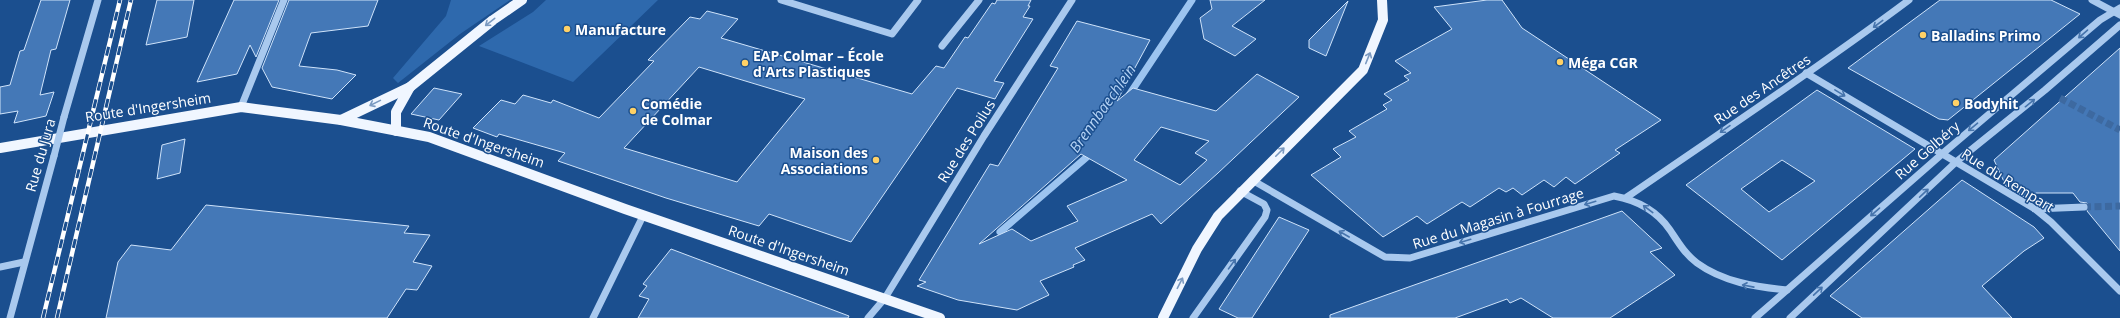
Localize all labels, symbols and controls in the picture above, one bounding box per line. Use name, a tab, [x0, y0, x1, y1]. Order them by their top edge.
one-way arrow	[485, 18, 496, 27]
one-way arrow	[1873, 19, 1884, 28]
place label: Manufacture	[575, 20, 666, 39]
marker: Manufacture	[562, 24, 572, 34]
place label: Balladins Primo	[1931, 26, 2041, 45]
marker: Balladins Primo	[1918, 30, 1928, 40]
one-way arrow	[2078, 30, 2088, 39]
place label: EAP Colmar – École d'Arts Plastiques	[753, 46, 884, 81]
street label: Rue des Ancêtres	[1710, 49, 1814, 128]
one-way arrow	[1364, 52, 1372, 64]
place label: Méga CGR	[1568, 53, 1639, 72]
marker: Méga CGR	[1555, 57, 1565, 67]
marker: EAP Colmar – École d'Arts Plastiques	[740, 58, 750, 68]
water label: Brennbaechlein	[1064, 60, 1140, 156]
street label: Route d'Ingersheim	[84, 88, 212, 126]
one-way arrow	[1834, 89, 1846, 97]
place label: Comédie de Colmar	[641, 94, 713, 129]
place label: Bodyhit	[1964, 94, 2018, 113]
street label: Rue des Poilus	[933, 96, 999, 186]
marker: Bodyhit	[1951, 98, 1961, 108]
one-way arrow	[2025, 98, 2036, 107]
one-way arrow	[369, 100, 381, 107]
marker: Comédie de Colmar	[628, 106, 638, 116]
street label: Route d'Ingersheim	[421, 112, 547, 172]
street label: Rue du Jura	[20, 116, 60, 194]
street label: Rue Golbéry	[1891, 116, 1964, 183]
one-way arrow	[1968, 123, 1979, 132]
one-way arrow	[1720, 125, 1731, 133]
place label: Maison des Associations	[781, 143, 868, 178]
street label: Rue du Rempart	[1958, 144, 2058, 216]
one-way arrow	[1275, 147, 1285, 157]
marker: Maison des Associations	[871, 155, 881, 165]
street label: Rue du Magasin à Fourrage	[1410, 183, 1586, 253]
one-way arrow	[1918, 189, 1928, 198]
one-way arrow	[1583, 200, 1596, 207]
one-way arrow	[1642, 205, 1653, 214]
one-way arrow	[1870, 208, 1880, 217]
street label: Route d'Ingersheim	[726, 220, 852, 280]
one-way arrow	[1338, 229, 1350, 237]
one-way arrow	[1459, 238, 1472, 245]
one-way arrow	[1228, 258, 1236, 269]
one-way arrow	[1177, 277, 1185, 289]
one-way arrow	[1742, 281, 1755, 289]
one-way arrow	[1813, 287, 1824, 296]

